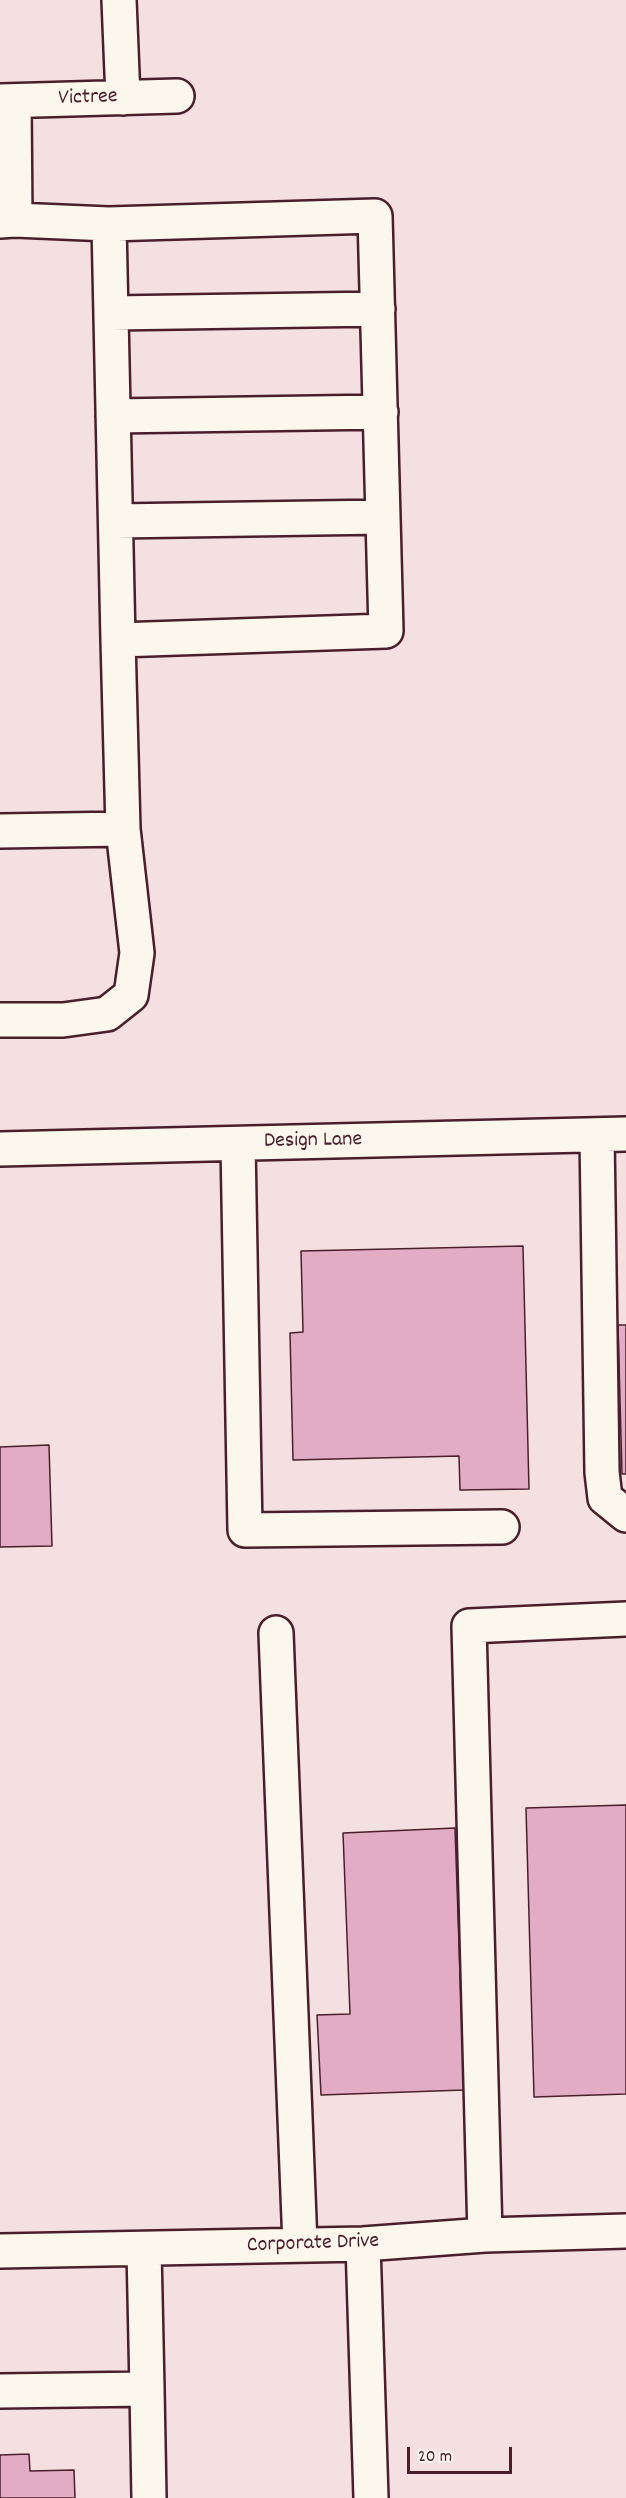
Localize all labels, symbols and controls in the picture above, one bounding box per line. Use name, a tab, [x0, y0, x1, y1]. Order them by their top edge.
street label: Victree	[58, 85, 118, 113]
street label: Design Lane	[264, 1128, 362, 1156]
street label: Corporate Drive	[246, 2229, 380, 2261]
scale bar	[410, 2435, 515, 2473]
text: 20 m	[418, 2445, 452, 2470]

